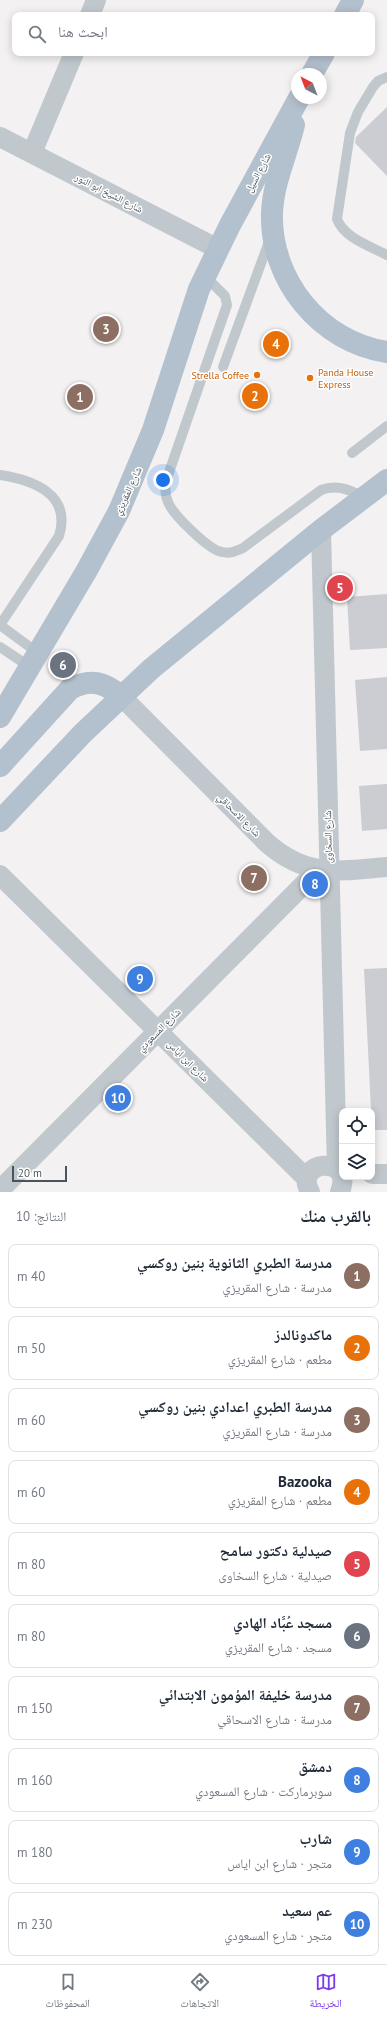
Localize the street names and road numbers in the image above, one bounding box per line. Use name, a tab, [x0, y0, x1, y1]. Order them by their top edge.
street label: شارع السيل	[242, 151, 274, 195]
street label: شارع الشيخ ابو النور	[72, 170, 145, 216]
street label: شارع المقريزي	[111, 464, 146, 518]
street label: شارع الاسحاقي	[213, 791, 264, 841]
street label: شارع السخاوى	[321, 810, 335, 864]
street label: شارع المسعودي	[135, 1005, 185, 1056]
street label: شارع ابن اياس	[164, 1037, 212, 1085]

